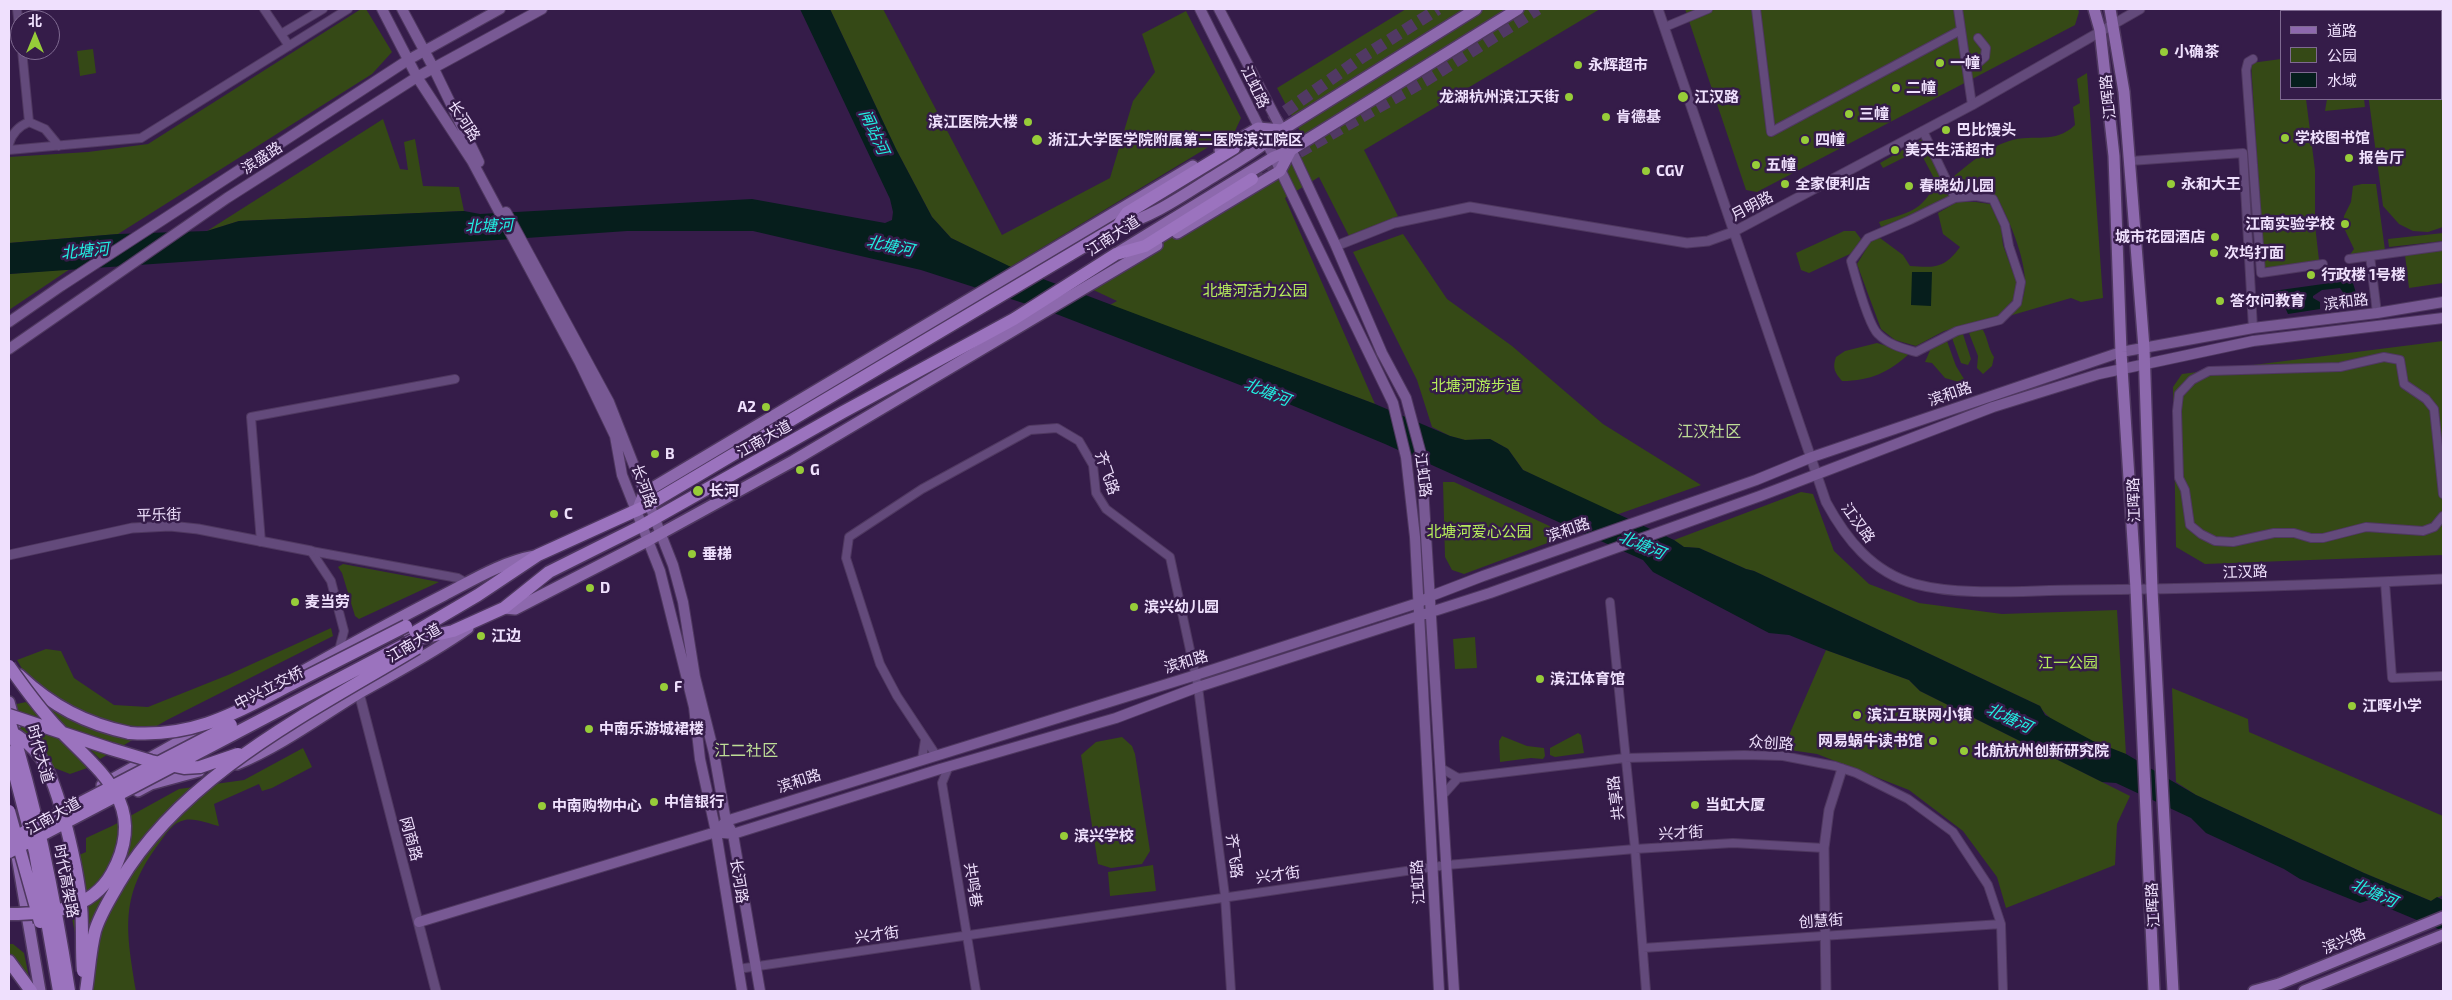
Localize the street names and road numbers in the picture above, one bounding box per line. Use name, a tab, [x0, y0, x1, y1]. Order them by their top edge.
street label: 江虹路	[1237, 63, 1273, 111]
street label: 江晖路	[2097, 74, 2119, 120]
street label: 长河路	[444, 97, 484, 145]
street label: 滨盛路	[238, 138, 286, 178]
street label: 月明路	[1728, 187, 1776, 225]
street label: 江南大道	[1083, 212, 1143, 260]
street label: 滨和路	[2323, 290, 2369, 314]
street label: 滨和路	[1926, 378, 1974, 410]
street label: 江南大道	[733, 417, 795, 461]
street label: 齐飞路	[1091, 449, 1123, 497]
street label: 江虹路	[1411, 452, 1435, 498]
street label: 长河路	[628, 462, 660, 510]
street label: 江晖路	[2124, 477, 2144, 523]
street label: 江汉路	[1837, 500, 1879, 546]
street label: 平乐街	[136, 506, 182, 524]
street label: 滨和路	[1544, 514, 1592, 546]
street label: 江汉路	[2222, 562, 2268, 582]
street label: 江南大道	[384, 620, 444, 666]
street label: 滨和路	[1162, 647, 1210, 677]
street label: 中兴立交桥	[232, 663, 306, 713]
street label: 时代大道	[23, 723, 57, 785]
street label: 众创路	[1748, 732, 1794, 754]
street label: 滨和路	[775, 765, 823, 797]
street label: 共享路	[1604, 775, 1628, 821]
street label: 江南大道	[22, 794, 84, 838]
street label: 网商路	[396, 815, 426, 863]
street label: 兴才街	[1658, 823, 1704, 843]
street label: 齐飞路	[1222, 833, 1246, 879]
street label: 时代高架路	[50, 842, 82, 920]
street label: 长河路	[727, 857, 751, 905]
street label: 江虹路	[1408, 859, 1428, 905]
street label: 共鸣巷	[961, 861, 985, 909]
street label: 兴才街	[1254, 863, 1302, 887]
street label: 江晖路	[2143, 882, 2163, 928]
street label: 创慧街	[1798, 910, 1844, 932]
street label: 兴才街	[853, 923, 901, 947]
street label: 滨兴路	[2320, 924, 2368, 958]

